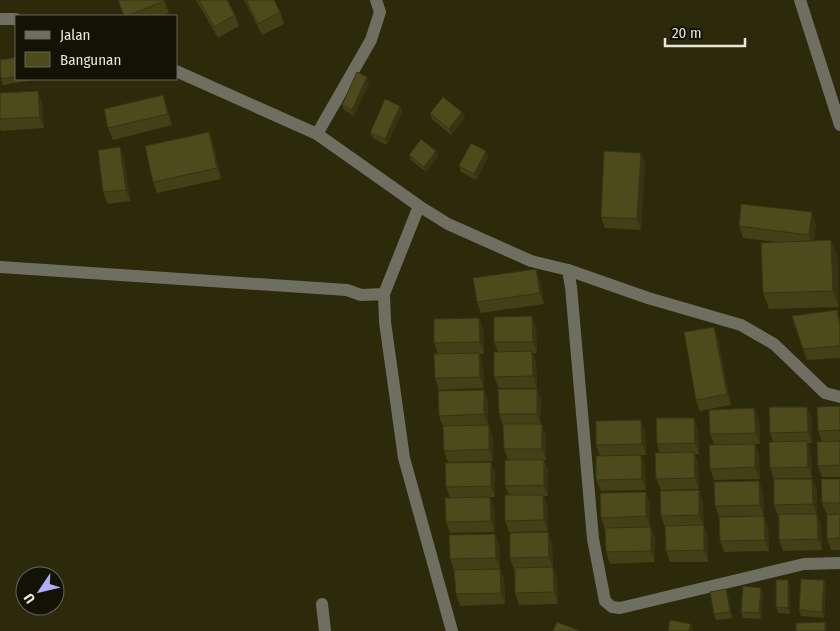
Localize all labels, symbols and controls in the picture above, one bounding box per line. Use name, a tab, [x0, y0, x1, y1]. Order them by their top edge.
legend	[15, 15, 178, 80]
scale bar	[665, 15, 745, 47]
text: 20 m	[672, 24, 702, 42]
text: Jalan	[60, 26, 90, 44]
text: Bangunan	[60, 51, 121, 69]
north arrow	[15, 566, 65, 616]
text: U	[20, 590, 39, 606]

